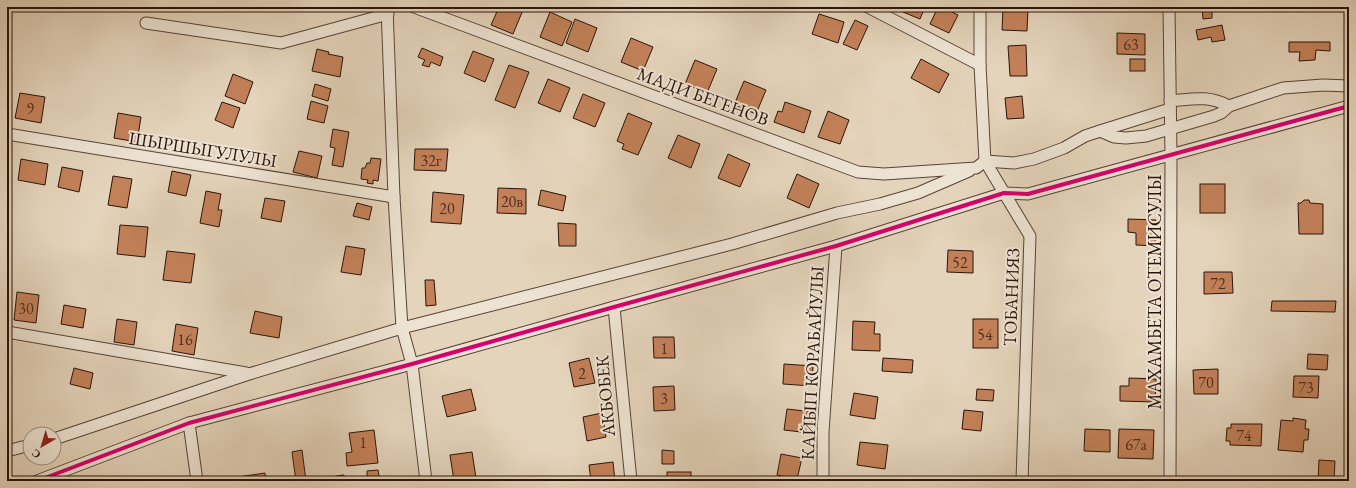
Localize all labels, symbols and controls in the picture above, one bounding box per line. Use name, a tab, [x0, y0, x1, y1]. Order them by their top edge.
house number: 63	[1123, 34, 1139, 55]
street label: МАДИ БЕГЕНОВ	[634, 62, 772, 130]
house number: 9	[26, 98, 34, 119]
street label: ШЫРШЫГУЛУЛЫ	[127, 126, 279, 172]
house number: 32г	[420, 150, 442, 171]
street label: МАХАМБЕТА ОТЕМИСУЛЫ	[1143, 174, 1166, 410]
house number: 20в	[501, 191, 523, 212]
house number: 20	[439, 198, 455, 219]
street label: ТОБАНИЯЗ	[998, 248, 1024, 346]
house number: 52	[952, 252, 968, 273]
street label: КАЙЫП КОРАБАЙУЛЫ	[795, 265, 829, 461]
house number: 72	[1210, 273, 1226, 294]
house number: 30	[18, 298, 34, 319]
house number: 54	[977, 324, 993, 345]
house number: 16	[177, 329, 193, 350]
house number: 1	[660, 338, 668, 359]
street label: АКБОБЕК	[590, 354, 620, 439]
house number: 2	[578, 363, 586, 384]
house number: 70	[1198, 372, 1214, 393]
house number: 73	[1298, 377, 1314, 398]
house number: 3	[660, 388, 668, 409]
house number: 74	[1236, 425, 1252, 446]
north arrow	[22, 426, 62, 466]
house number: 1	[359, 432, 367, 453]
house number: 67а	[1125, 434, 1147, 455]
text: С	[28, 446, 43, 462]

